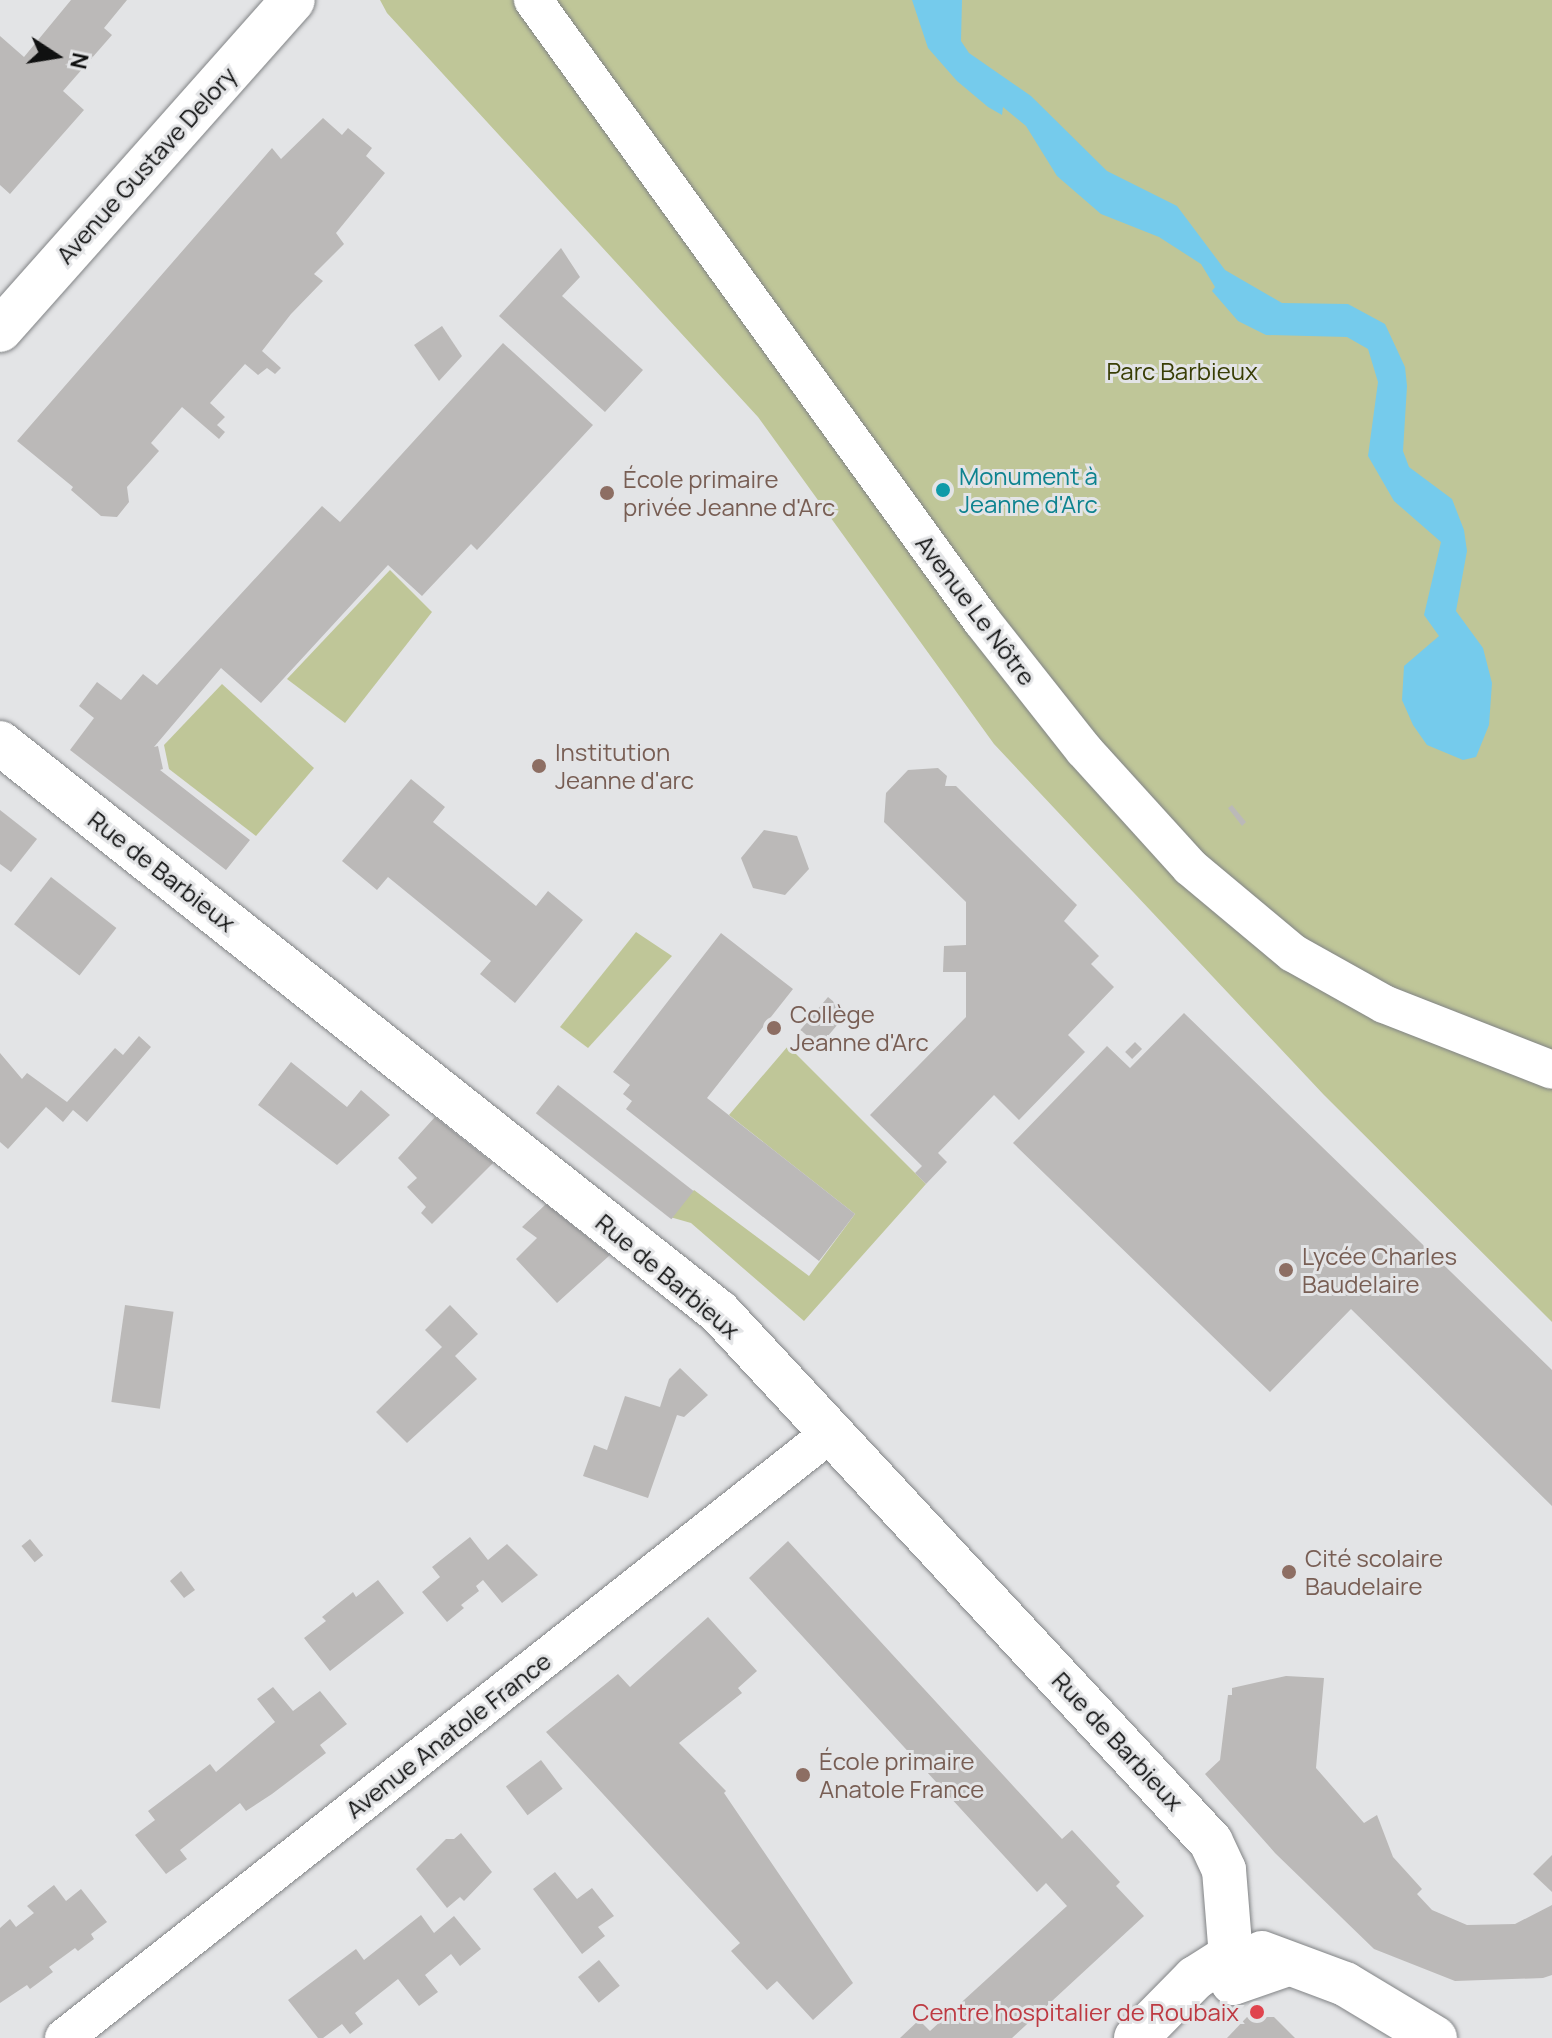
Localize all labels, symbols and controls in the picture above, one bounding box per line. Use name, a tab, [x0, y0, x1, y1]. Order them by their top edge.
north arrow	[16, 16, 96, 96]
text: N	[63, 50, 96, 72]
street label: Avenue Gustave Delory	[50, 61, 242, 269]
park label: Parc Barbieux	[1106, 357, 1258, 385]
place label: Monument à Jeanne d'Arc	[959, 462, 1098, 518]
place label: École primaire privée Jeanne d'Arc	[623, 465, 835, 521]
marker: Monument à Jeanne d'Arc	[934, 481, 952, 499]
marker: École primaire privée Jeanne d'Arc	[598, 484, 616, 502]
street label: Avenue Le Nôtre	[910, 529, 1042, 691]
place label: Institution Jeanne d'arc	[555, 738, 694, 794]
marker: Institution Jeanne d'arc	[530, 757, 548, 775]
street label: Rue de Barbieux	[83, 805, 241, 937]
place label: Collège Jeanne d'Arc	[790, 1000, 929, 1056]
marker: Collège Jeanne d'Arc	[765, 1019, 783, 1037]
street label: Rue de Barbieux	[590, 1208, 746, 1344]
place label: Lycée Charles Baudelaire	[1302, 1242, 1457, 1298]
marker: Lycée Charles Baudelaire	[1277, 1261, 1295, 1279]
place label: Cité scolaire Baudelaire	[1305, 1544, 1443, 1600]
marker: Cité scolaire Baudelaire	[1280, 1563, 1298, 1581]
street label: Avenue Anatole France	[340, 1646, 556, 1824]
street label: Rue de Barbieux	[1047, 1666, 1189, 1816]
place label: École primaire Anatole France	[819, 1747, 984, 1803]
marker: École primaire Anatole France	[794, 1766, 812, 1784]
place label: Centre hospitalier de Roubaix	[912, 1998, 1239, 2026]
marker: Centre hospitalier de Roubaix	[1246, 2001, 1268, 2023]

